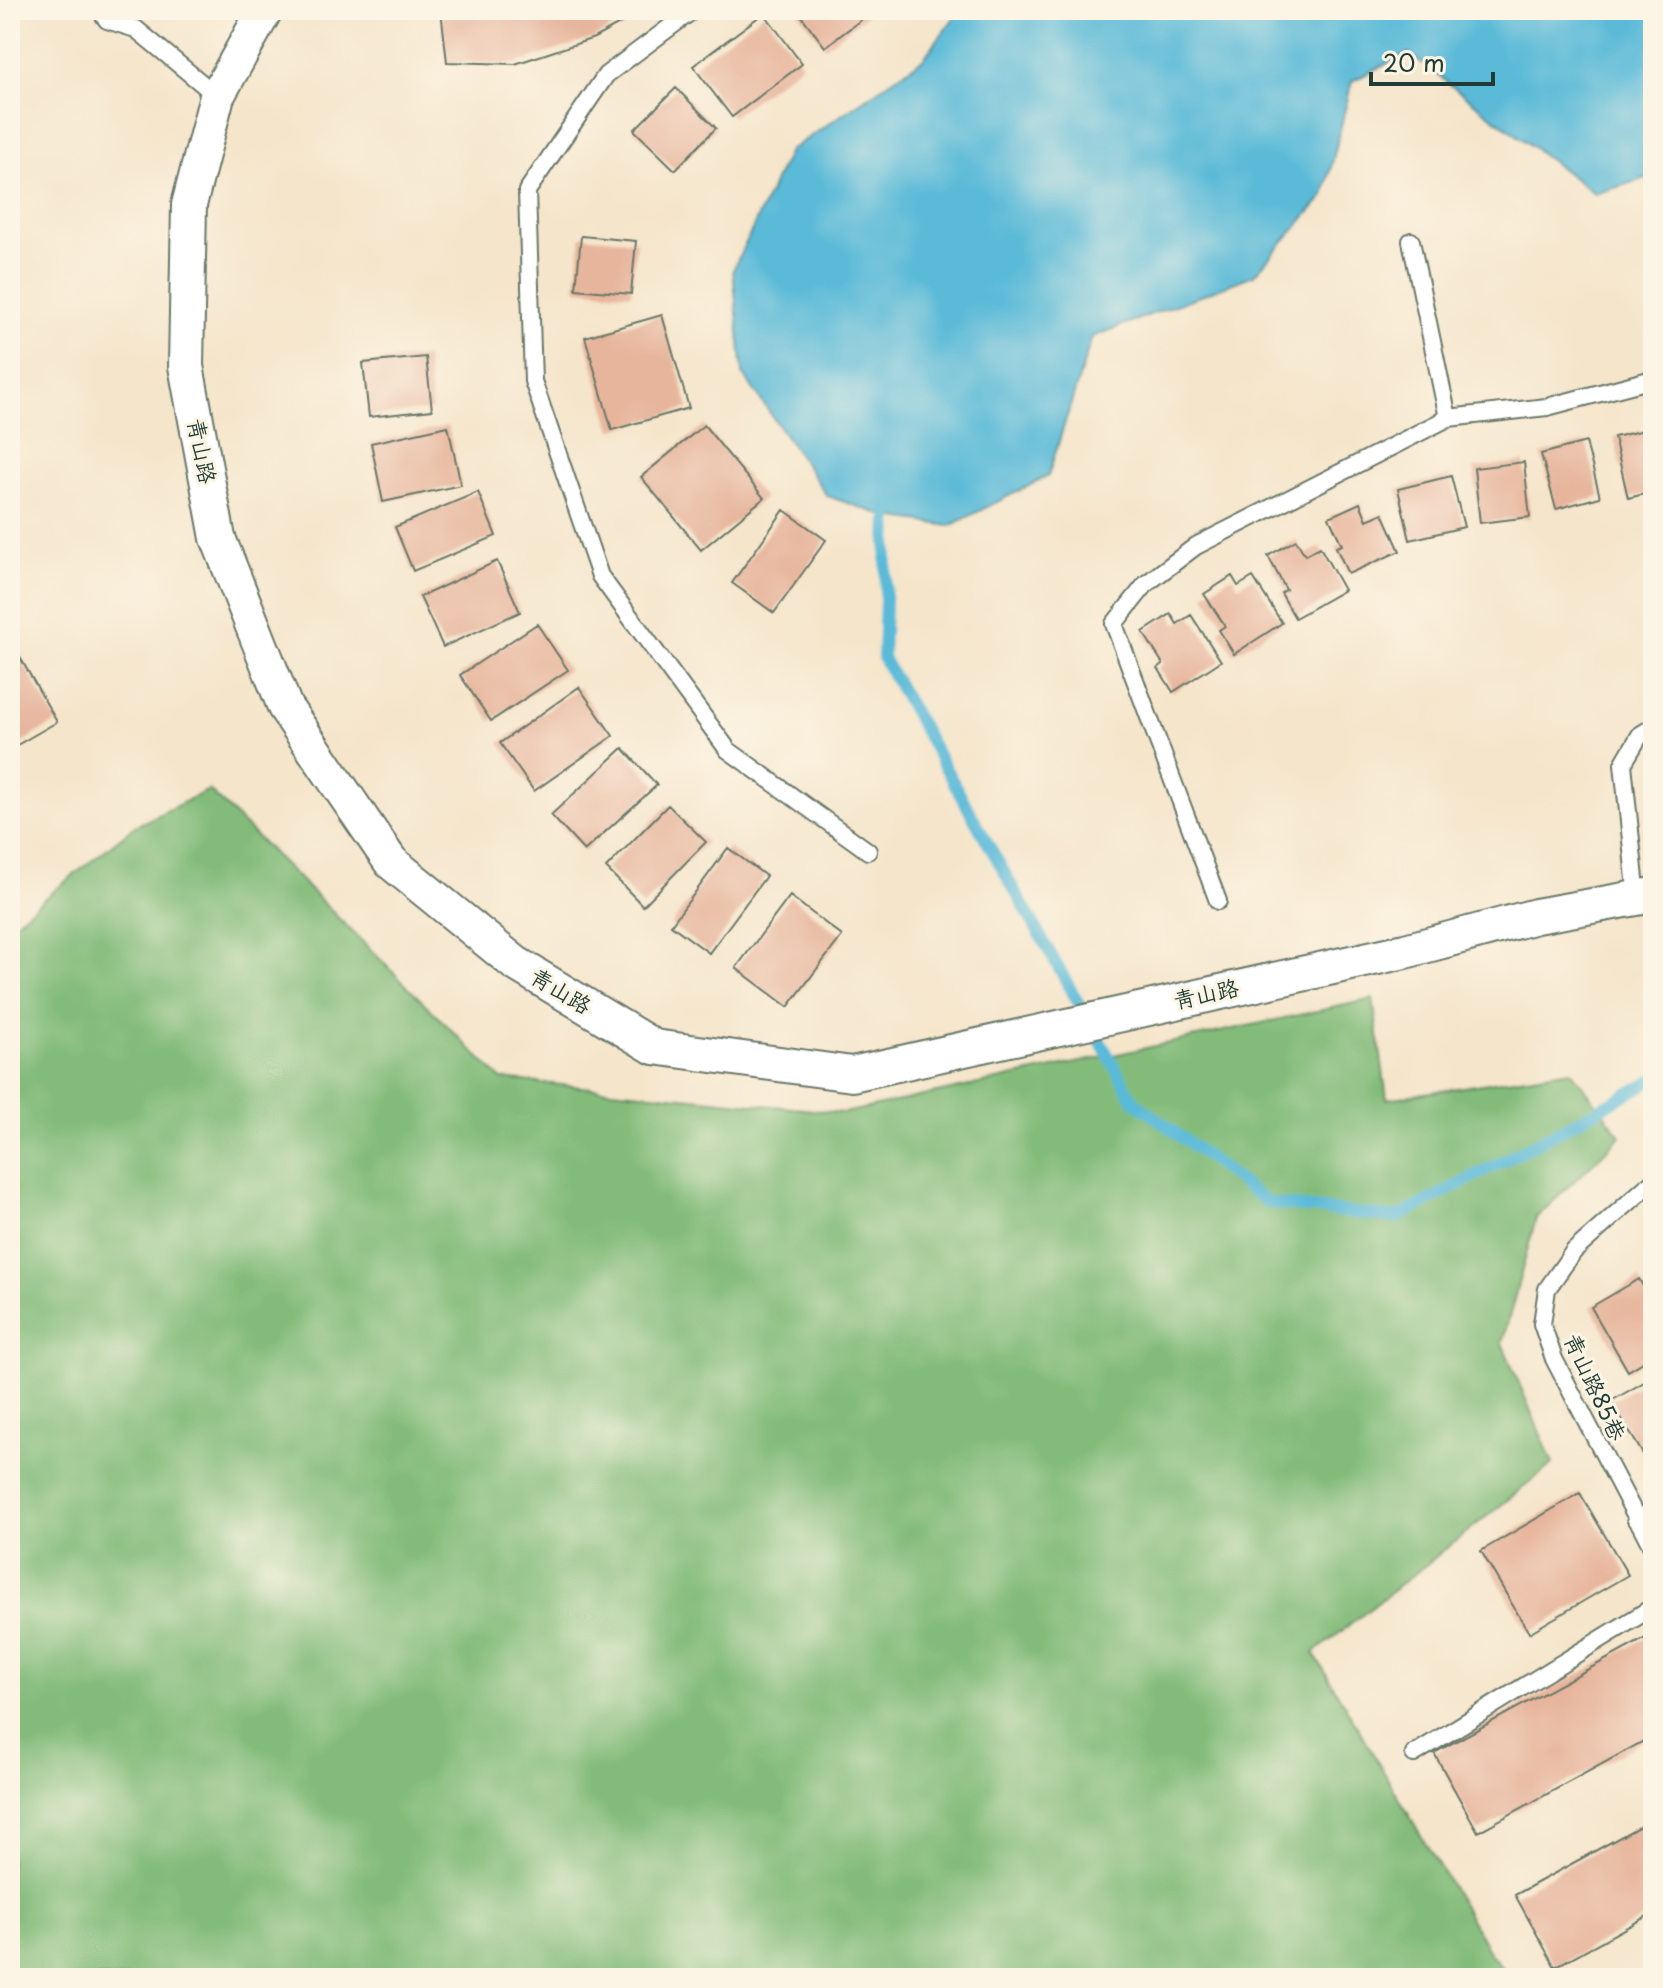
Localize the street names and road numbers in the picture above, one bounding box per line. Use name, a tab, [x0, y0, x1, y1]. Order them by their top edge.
street label: 青山路	[181, 415, 226, 486]
street label: 青山路	[525, 959, 599, 1021]
street label: 青山路	[1170, 970, 1241, 1016]
street label: 青山路85巷	[1557, 1327, 1636, 1446]

